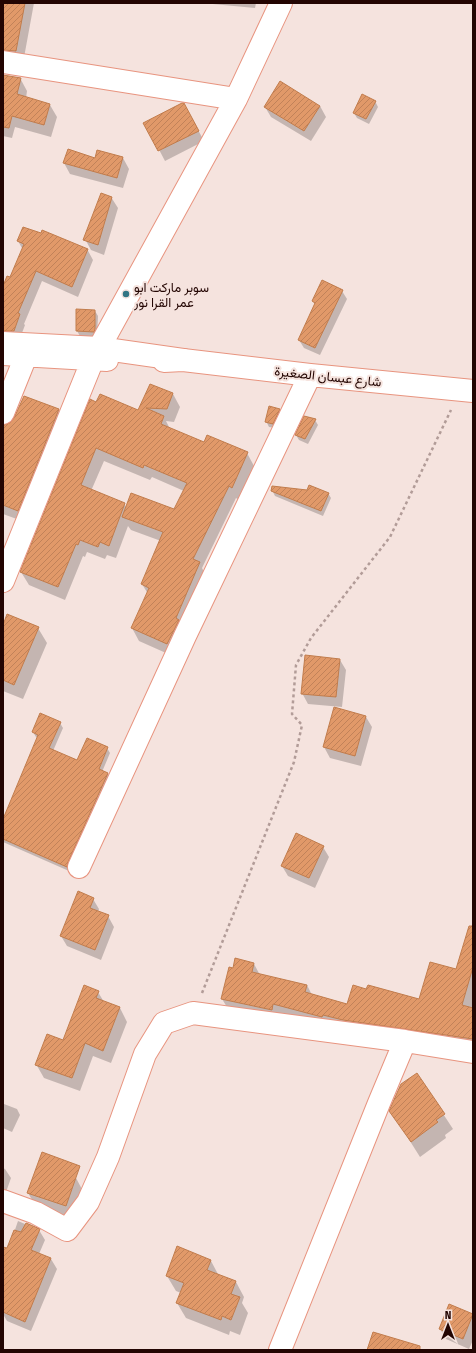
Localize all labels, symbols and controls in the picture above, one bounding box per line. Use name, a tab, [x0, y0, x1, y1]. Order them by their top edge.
place label: سوبر ماركت ابو عمر القرا نور	[133, 280, 209, 311]
marker: سوبر ماركت ابو عمر القرا نور	[121, 289, 131, 299]
street label: شارع عبسان الصغيرة	[274, 363, 382, 392]
north arrow	[428, 1305, 468, 1345]
text: N	[445, 1309, 451, 1322]

